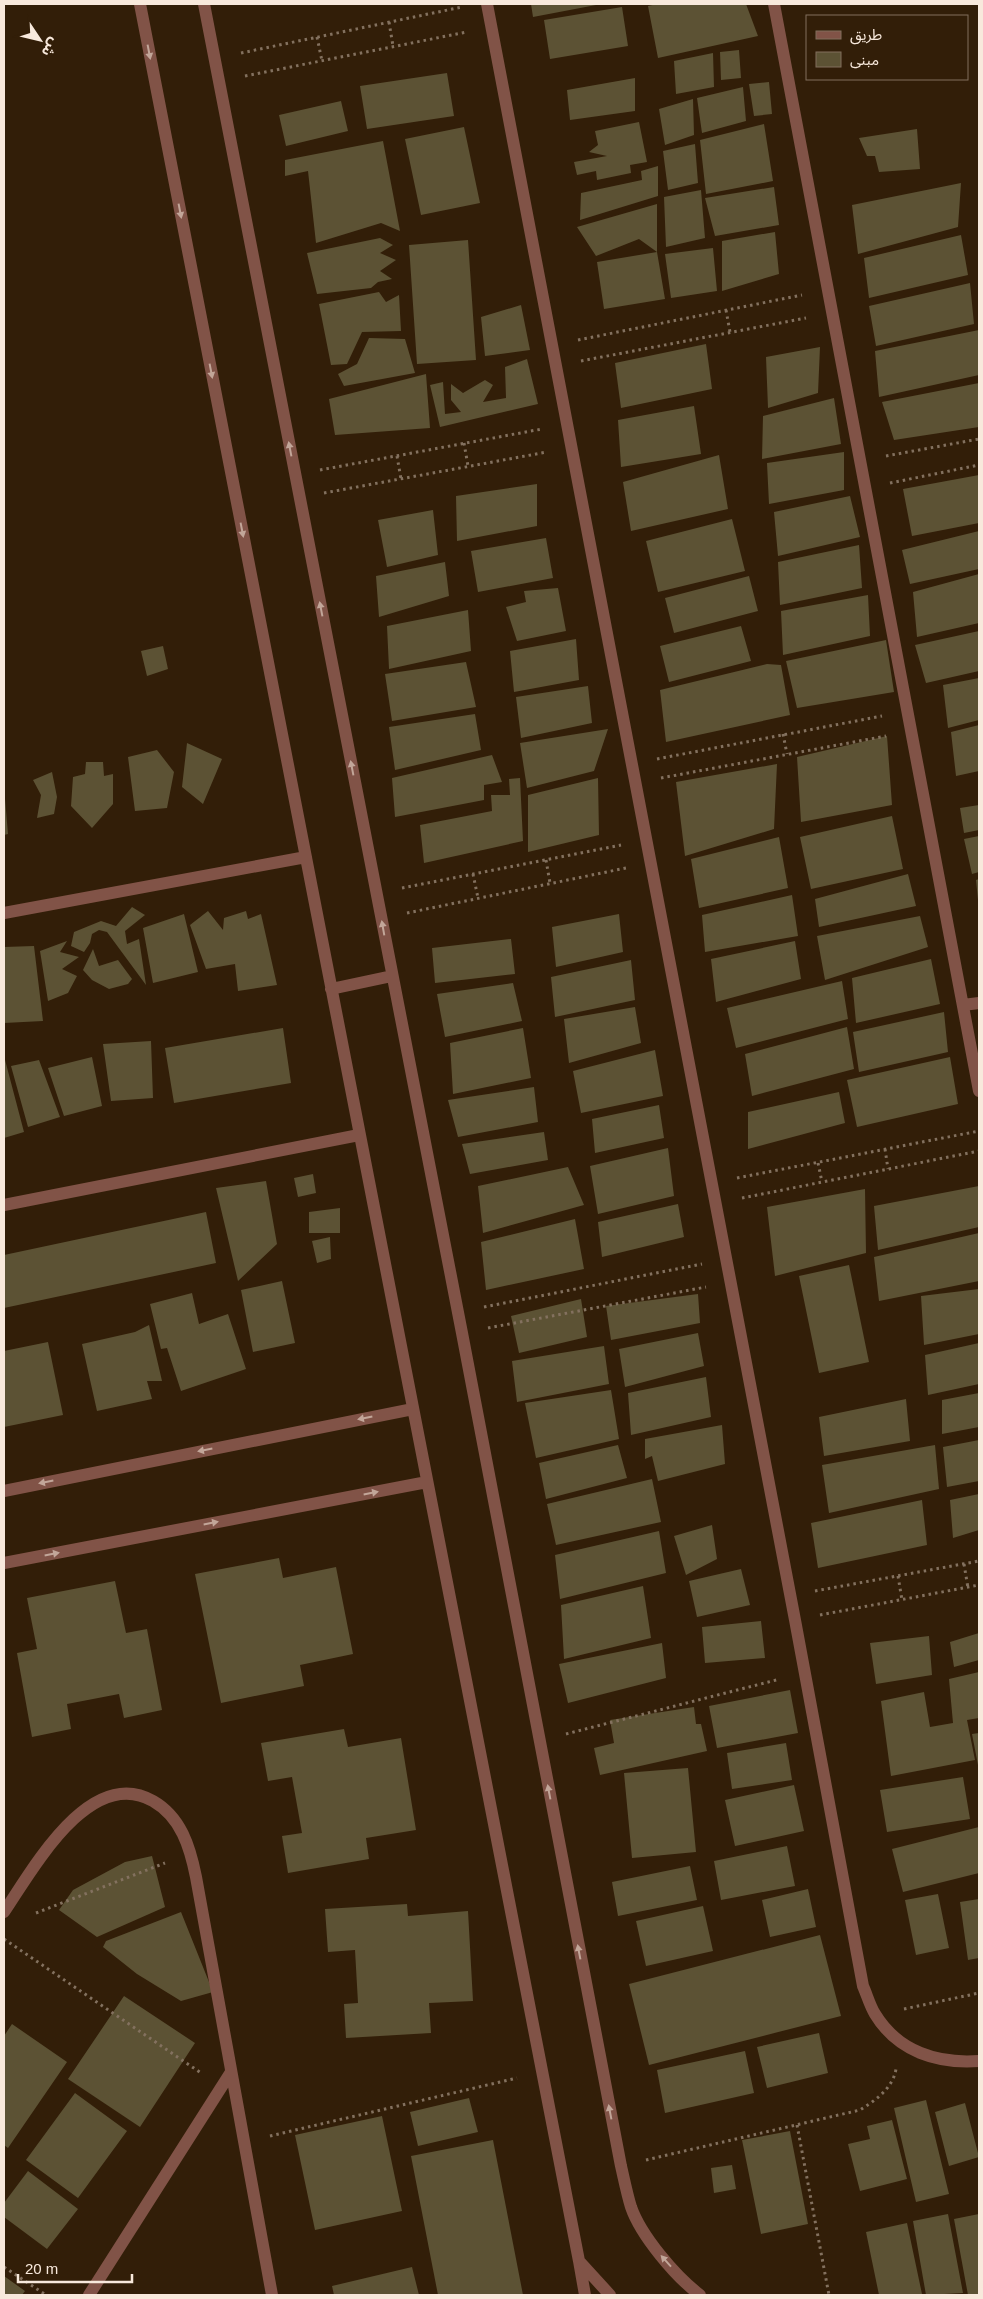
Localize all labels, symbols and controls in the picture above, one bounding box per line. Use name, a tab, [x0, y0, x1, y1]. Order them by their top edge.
north arrow	[15, 15, 65, 65]
legend	[806, 15, 968, 80]
text: طريق	[850, 26, 882, 45]
text: ش	[39, 35, 63, 60]
one-way arrow	[145, 44, 153, 59]
text: مبنى	[850, 51, 879, 69]
one-way arrow	[176, 204, 184, 219]
one-way arrow	[207, 363, 215, 378]
one-way arrow	[286, 441, 294, 457]
one-way arrow	[238, 523, 246, 538]
one-way arrow	[317, 600, 325, 616]
one-way arrow	[348, 760, 356, 776]
one-way arrow	[379, 919, 387, 935]
one-way arrow	[356, 1415, 372, 1423]
one-way arrow	[197, 1447, 213, 1455]
one-way arrow	[39, 1478, 54, 1486]
one-way arrow	[363, 1488, 379, 1496]
one-way arrow	[204, 1519, 219, 1527]
one-way arrow	[44, 1549, 60, 1557]
one-way arrow	[544, 1784, 552, 1800]
one-way arrow	[575, 1944, 583, 1960]
one-way arrow	[606, 2104, 614, 2119]
scale bar	[18, 2252, 131, 2284]
one-way arrow	[660, 2256, 672, 2268]
text: 20 m	[25, 2260, 58, 2277]

